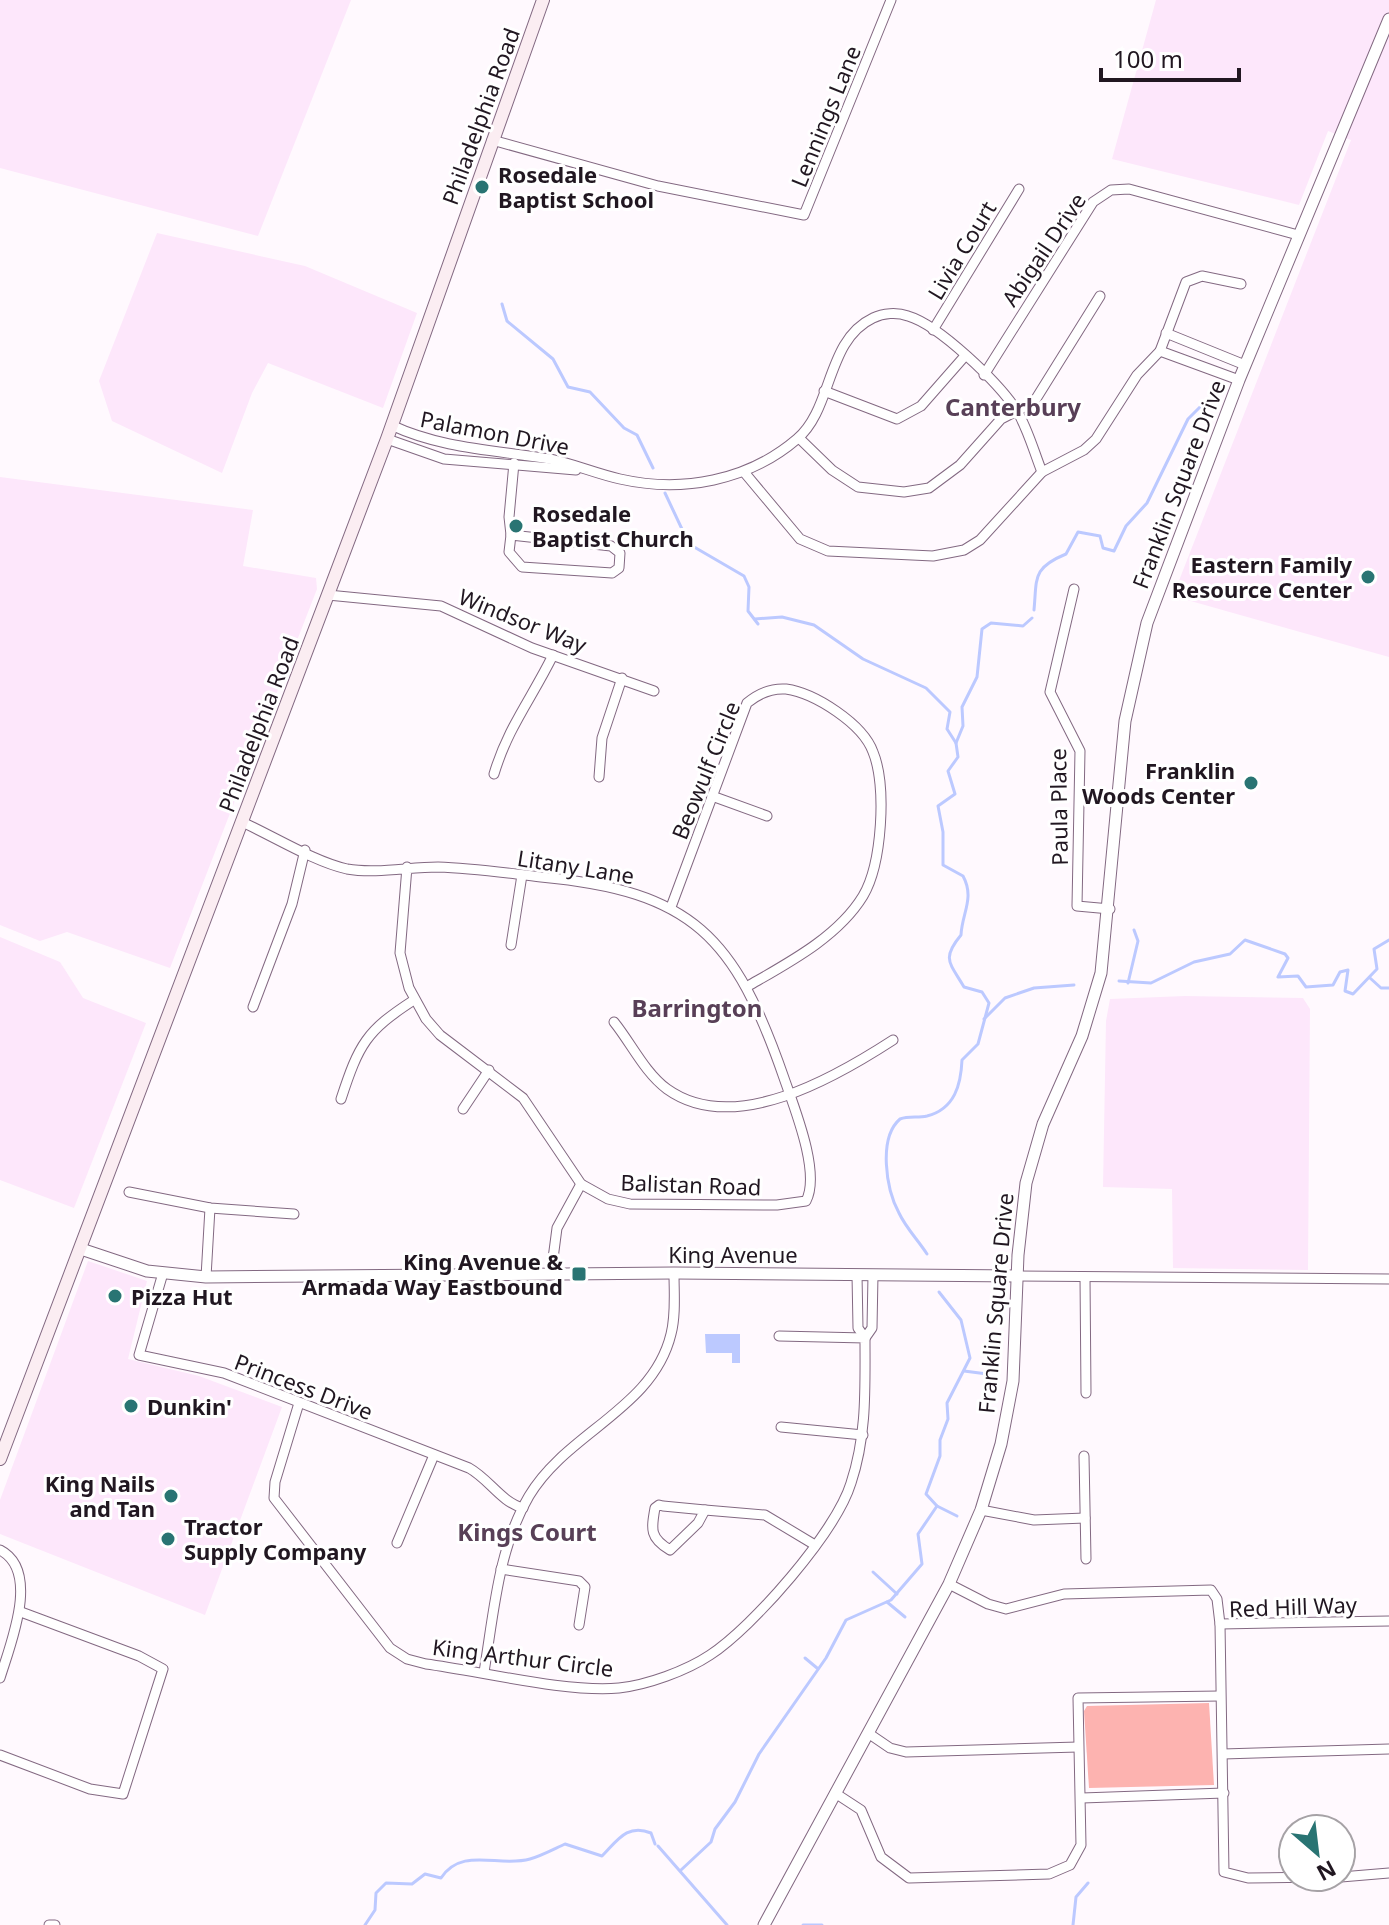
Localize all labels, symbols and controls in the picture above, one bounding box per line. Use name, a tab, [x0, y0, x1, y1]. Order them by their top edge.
street label: Philadelphia Road	[434, 24, 526, 208]
scale bar	[1101, 32, 1239, 82]
street label: Lennings Lane	[783, 41, 867, 191]
text: 100 m	[1113, 42, 1183, 75]
place label: Rosedale Baptist School	[498, 159, 654, 214]
marker: Rosedale Baptist School	[473, 178, 491, 196]
street label: Abigail Drive	[994, 186, 1092, 312]
street label: Livia Court	[920, 195, 1002, 305]
street label: Franklin Square Drive	[1124, 375, 1232, 593]
district label: Canterbury	[945, 390, 1081, 423]
street label: Palamon Drive	[418, 403, 572, 461]
place label: Rosedale Baptist Church	[532, 498, 694, 553]
marker: Rosedale Baptist Church	[507, 517, 525, 535]
place label: Eastern Family Resource Center	[1172, 549, 1352, 604]
marker: Eastern Family Resource Center	[1359, 568, 1377, 586]
street label: Windsor Way	[455, 581, 592, 660]
street label: Philadelphia Road	[211, 632, 305, 816]
street label: Beowulf Circle	[664, 697, 746, 843]
street label: Paula Place	[1042, 748, 1074, 866]
place label: Franklin Woods Center	[1082, 755, 1235, 810]
marker: Franklin Woods Center	[1242, 774, 1260, 792]
street label: Litany Lane	[515, 842, 637, 890]
district label: Barrington	[632, 991, 762, 1024]
street label: Balistan Road	[620, 1167, 762, 1201]
street label: Franklin Square Drive	[970, 1192, 1020, 1414]
street label: King Avenue	[668, 1239, 798, 1269]
place label: King Avenue & Armada Way Eastbound	[302, 1246, 563, 1301]
marker: King Avenue & Armada Way Eastbound	[570, 1265, 588, 1283]
place label: Pizza Hut	[131, 1281, 233, 1311]
marker: Pizza Hut	[106, 1287, 124, 1305]
street label: Princess Drive	[231, 1346, 377, 1426]
place label: Dunkin'	[147, 1391, 232, 1421]
marker: Dunkin'	[122, 1397, 140, 1415]
place label: King Nails and Tan	[45, 1468, 155, 1523]
marker: King Nails and Tan	[162, 1487, 180, 1505]
place label: Tractor Supply Company	[184, 1511, 367, 1566]
district label: Kings Court	[457, 1515, 597, 1548]
marker: Tractor Supply Company	[159, 1530, 177, 1548]
street label: Red Hill Way	[1229, 1589, 1358, 1623]
street label: King Arthur Circle	[431, 1631, 615, 1683]
north arrow	[1277, 1813, 1357, 1893]
text: N	[1312, 1854, 1342, 1889]

